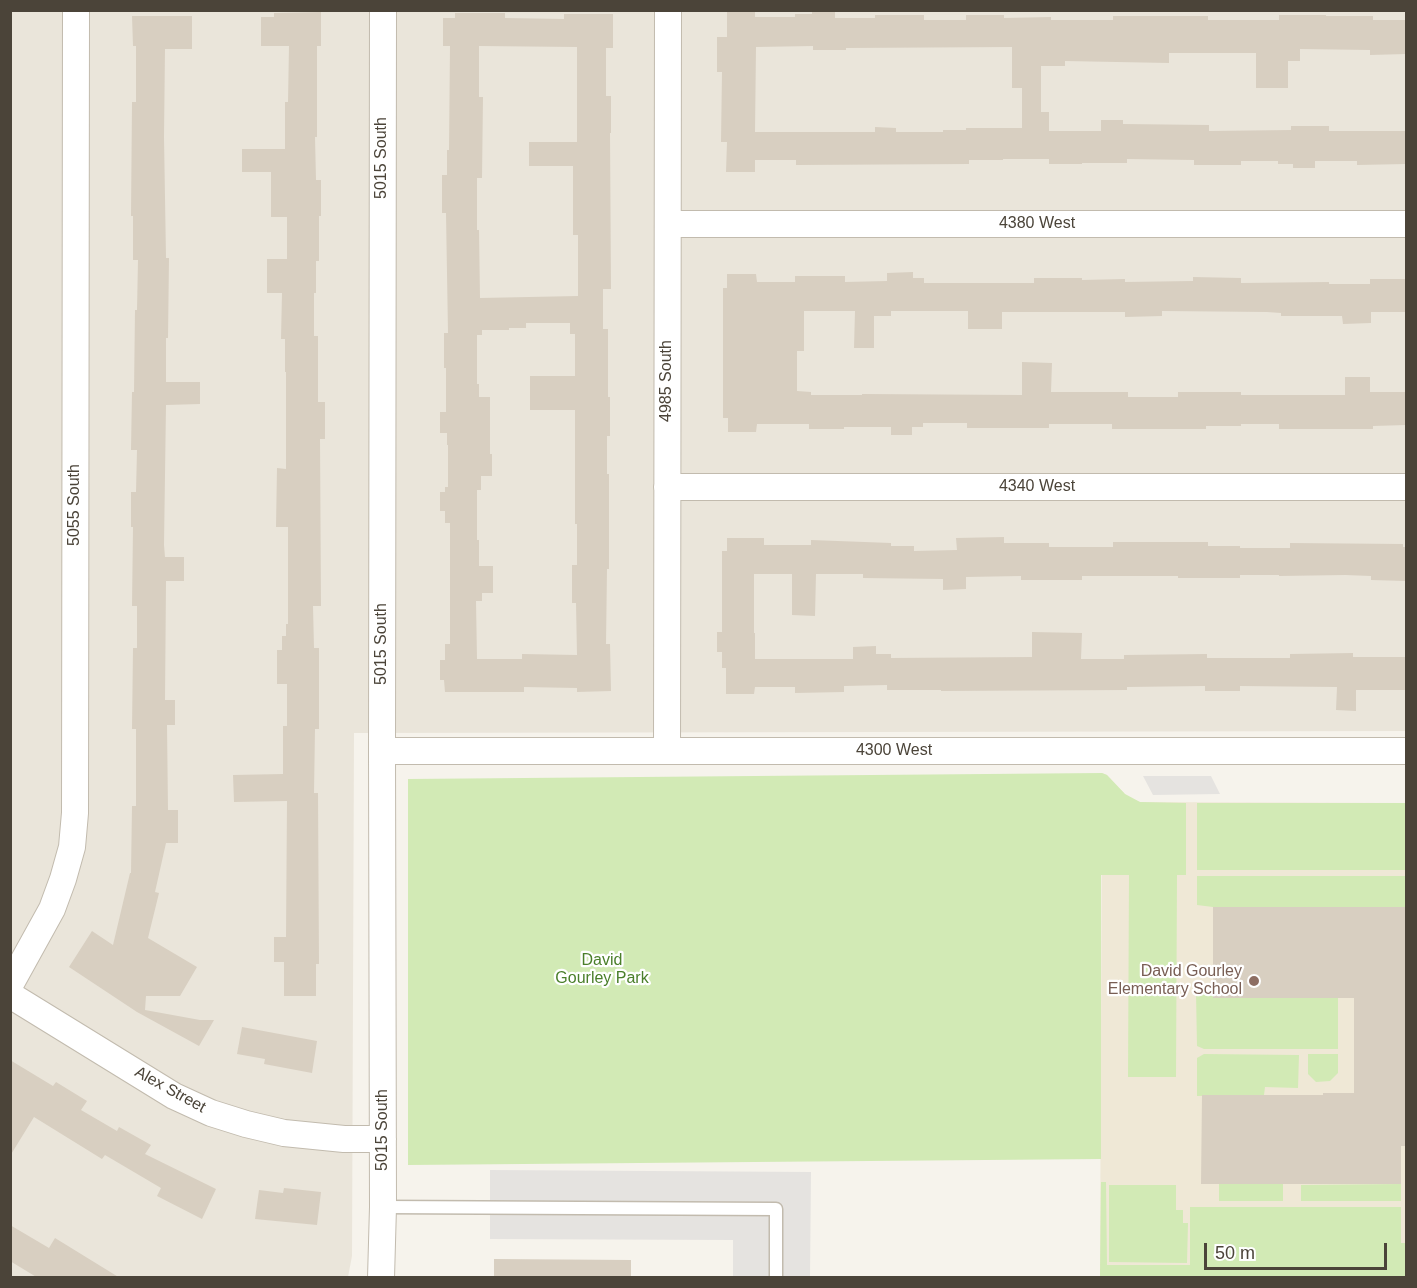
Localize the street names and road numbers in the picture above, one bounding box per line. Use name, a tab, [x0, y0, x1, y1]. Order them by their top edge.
street label: 5015 South	[372, 117, 392, 199]
street label: 4380 West	[999, 214, 1075, 234]
street label: 4985 South	[657, 340, 677, 422]
street label: 5055 South	[65, 464, 85, 546]
street label: 4340 West	[999, 477, 1075, 497]
street label: 5015 South	[372, 603, 392, 685]
street label: 4300 West	[856, 741, 932, 761]
street label: Alex Street	[131, 1063, 209, 1117]
street label: 5015 South	[373, 1089, 393, 1171]

